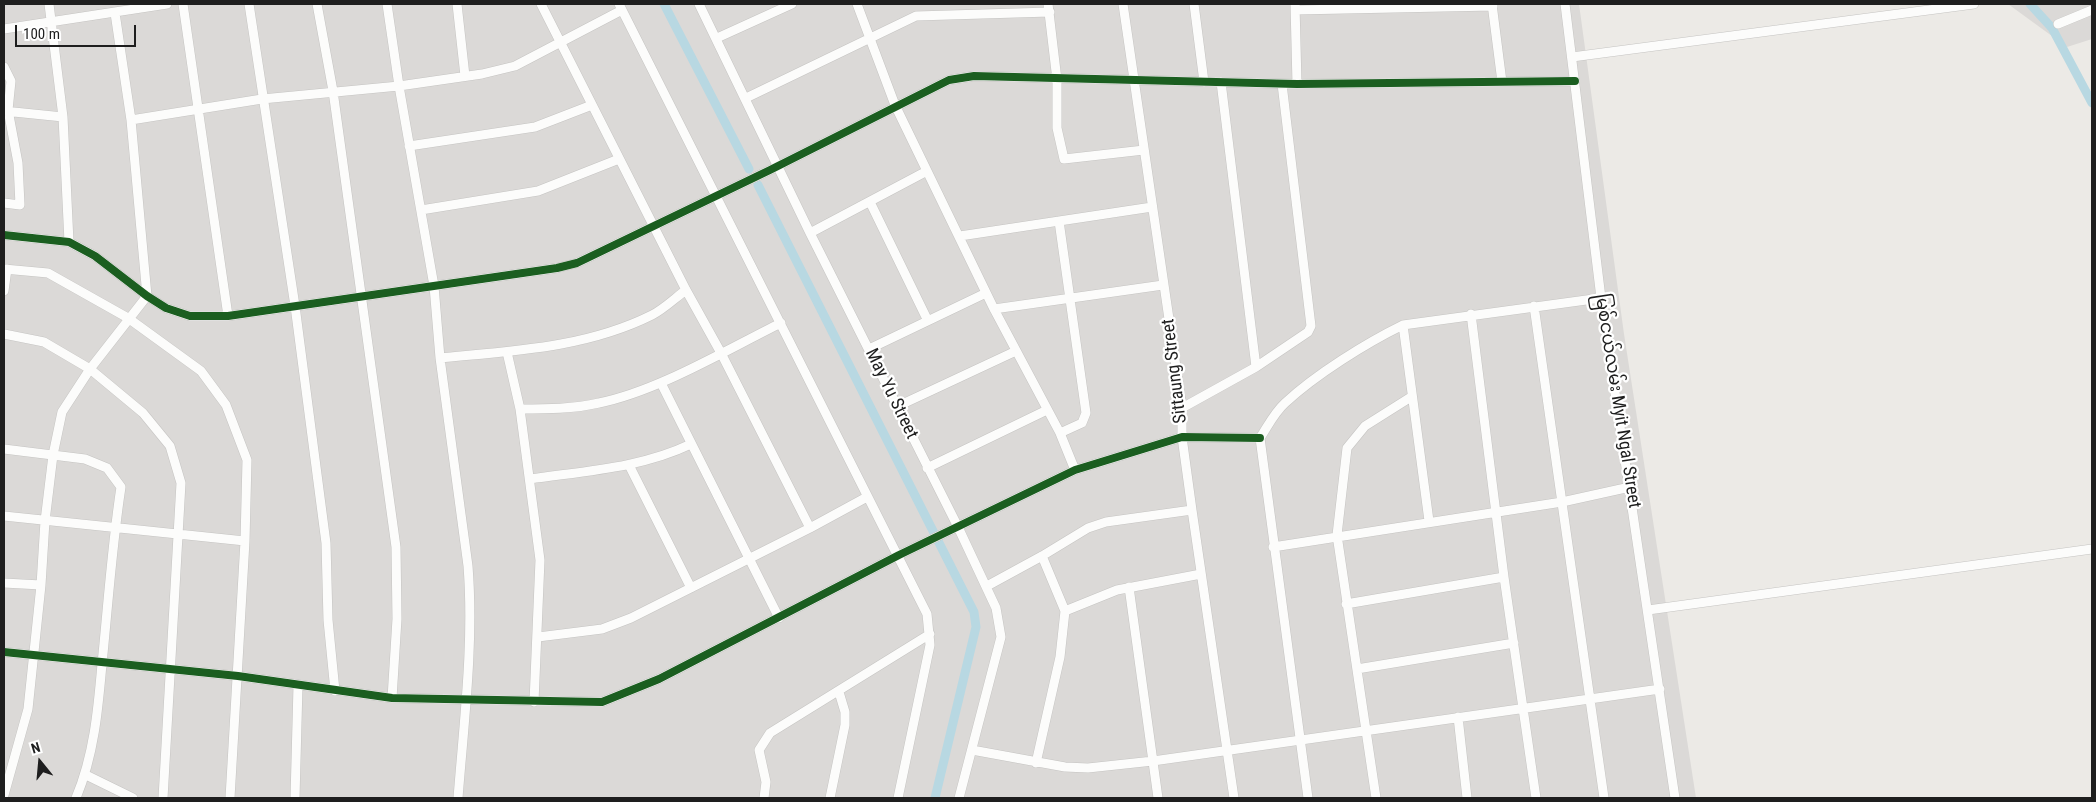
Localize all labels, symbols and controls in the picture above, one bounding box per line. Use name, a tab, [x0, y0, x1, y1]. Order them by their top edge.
scale bar	[18, 15, 139, 47]
text: 100 m	[23, 25, 60, 43]
street label: မြစ်ငယ်လမ်း Myit Ngal Street	[1589, 292, 1645, 510]
street label: Sittaung Street	[1158, 317, 1192, 425]
street label: May Yu Street	[860, 345, 922, 443]
north arrow	[15, 737, 65, 787]
text: N	[29, 739, 42, 757]

